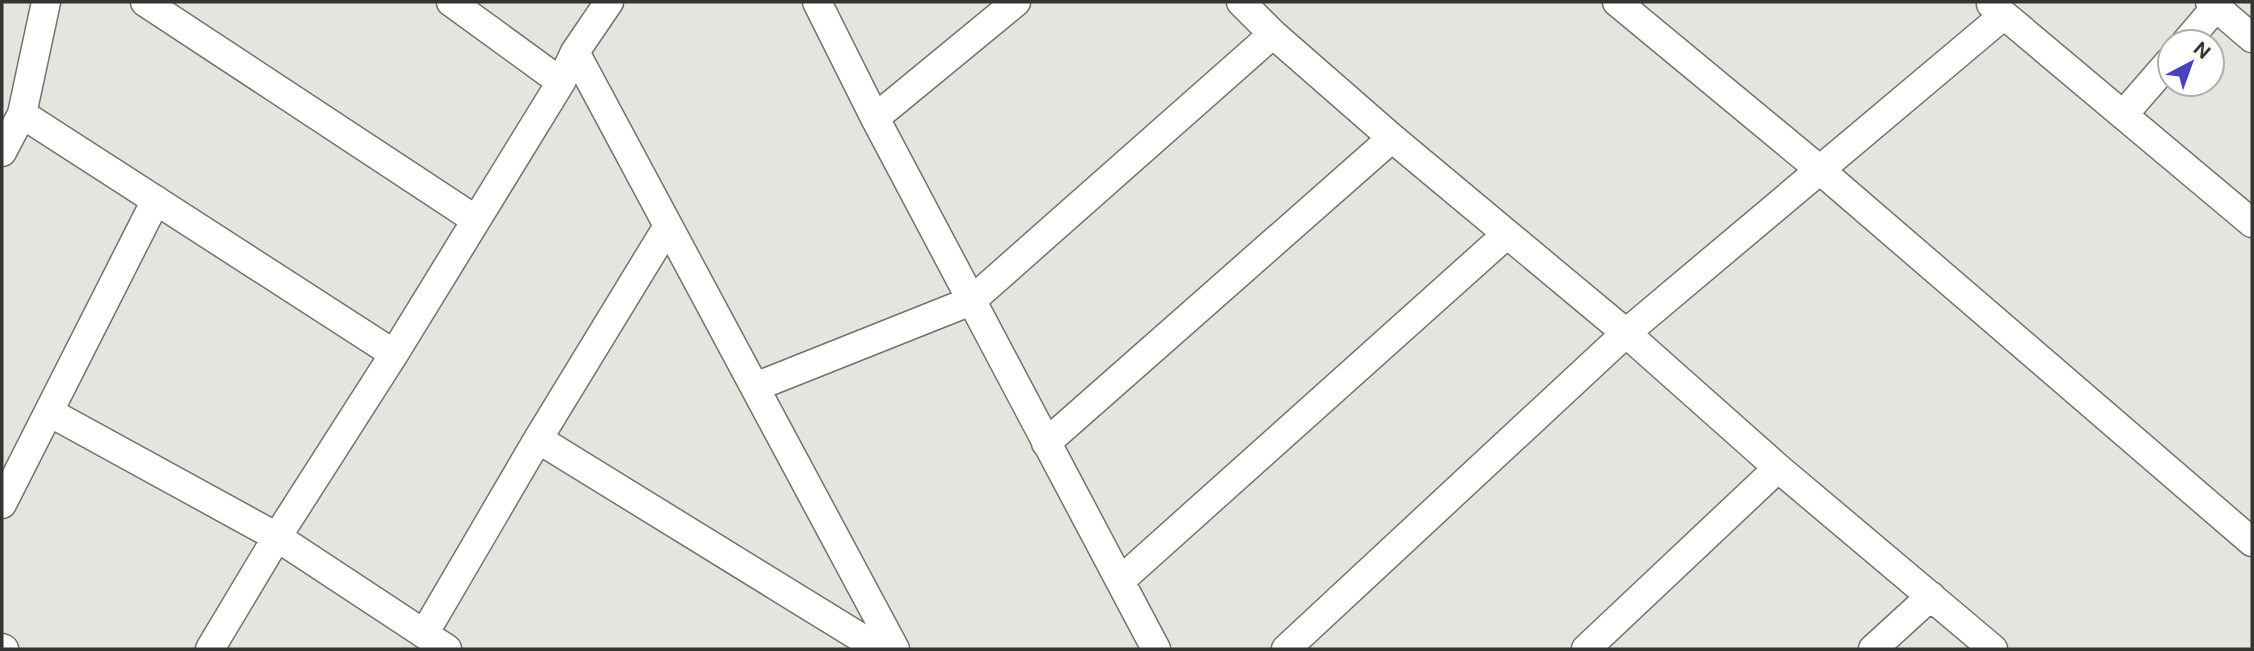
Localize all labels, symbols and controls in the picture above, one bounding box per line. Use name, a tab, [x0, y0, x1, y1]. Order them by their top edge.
north arrow	[2156, 28, 2226, 98]
text: N	[2189, 37, 2215, 63]

